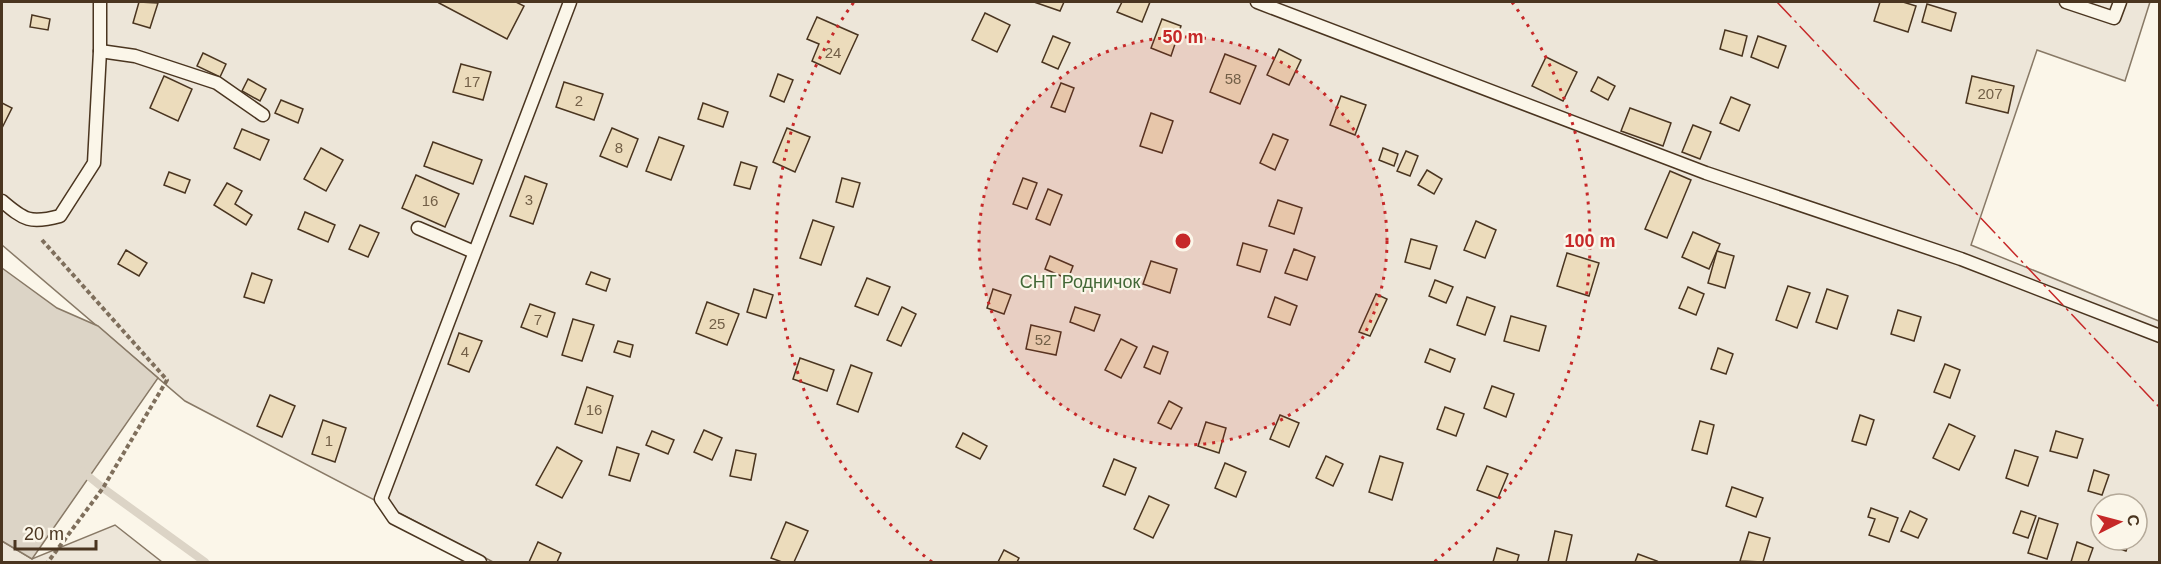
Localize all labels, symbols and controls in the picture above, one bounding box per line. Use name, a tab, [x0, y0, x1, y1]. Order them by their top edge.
text: 50 m	[1162, 27, 1204, 47]
house number: 24	[825, 44, 841, 61]
house number: 58	[1225, 70, 1241, 87]
house number: 17	[464, 73, 480, 90]
house number: 207	[1977, 85, 2003, 102]
house number: 2	[575, 92, 583, 109]
house number: 8	[615, 139, 623, 156]
house number: 3	[525, 191, 533, 208]
house number: 16	[422, 192, 438, 209]
centre of rings	[1173, 231, 1193, 251]
text: 100 m	[1564, 231, 1616, 251]
park label: СНТ Родничок	[1020, 272, 1140, 292]
house number: 7	[534, 311, 542, 328]
house number: 25	[709, 315, 725, 332]
house number: 52	[1035, 331, 1051, 348]
house number: 4	[461, 343, 469, 360]
house number: 16	[586, 401, 602, 418]
house number: 1	[325, 432, 333, 449]
north arrow	[2089, 492, 2149, 552]
scale bar	[15, 513, 96, 551]
text: С	[2124, 514, 2143, 528]
text: 20 m	[24, 524, 64, 544]

